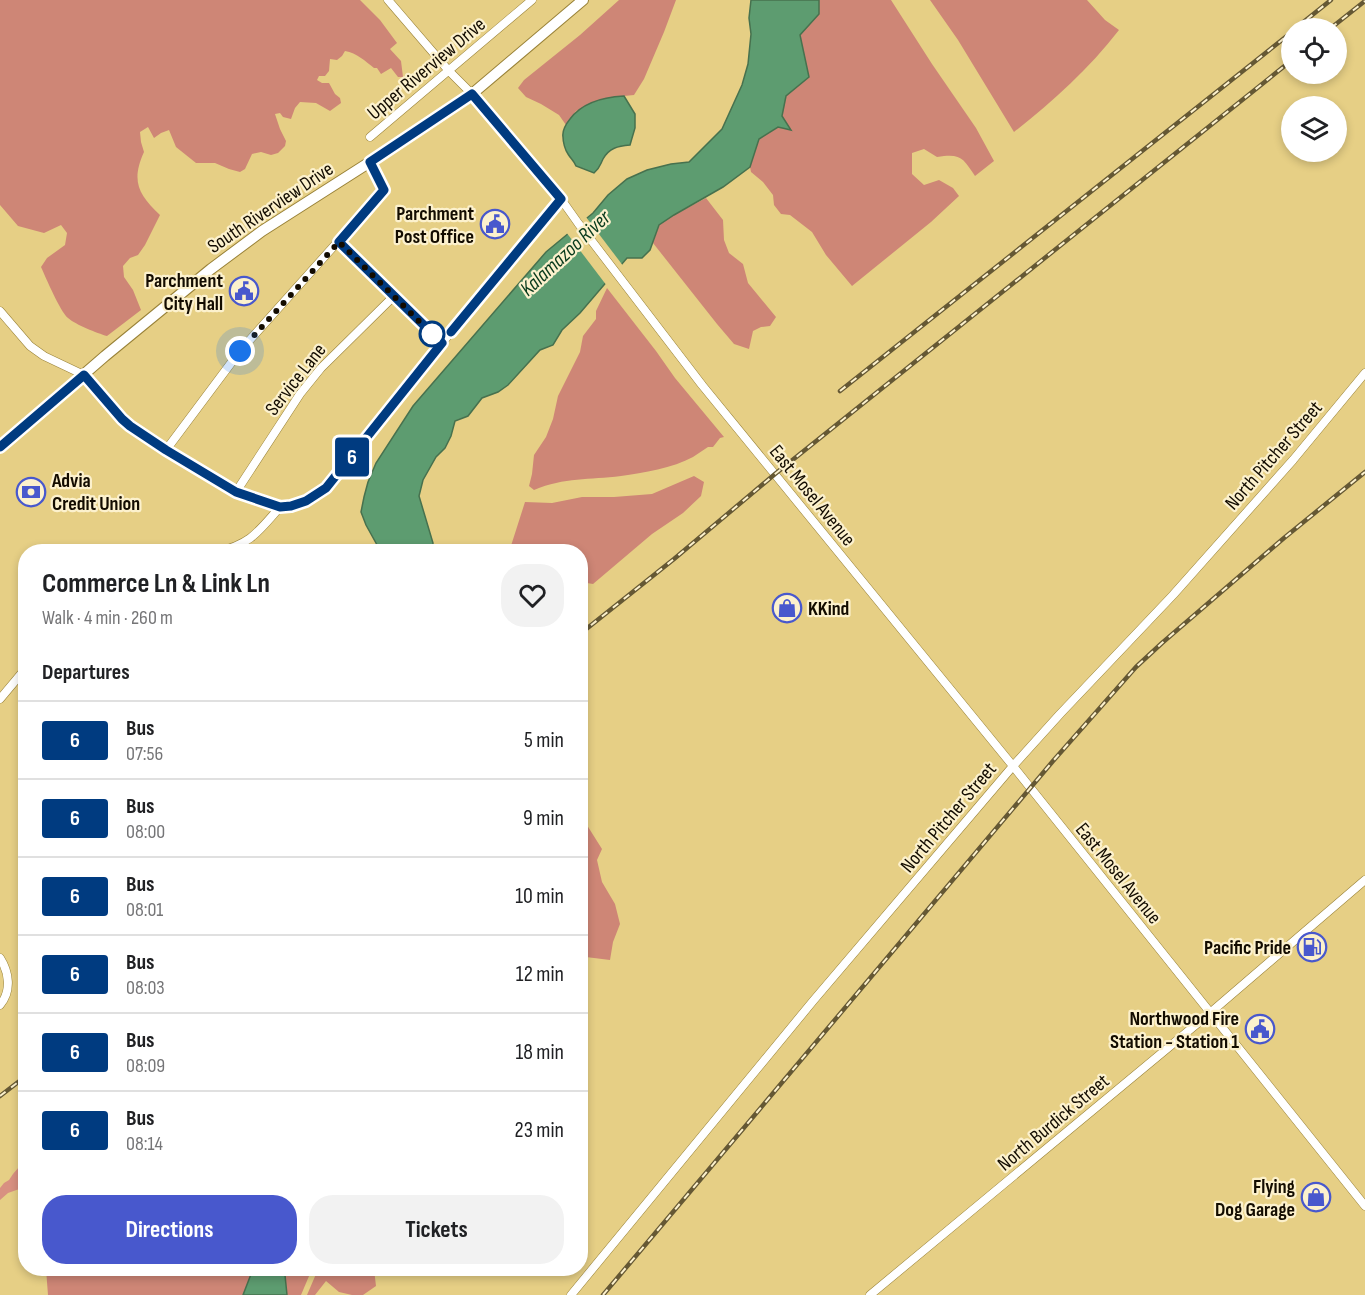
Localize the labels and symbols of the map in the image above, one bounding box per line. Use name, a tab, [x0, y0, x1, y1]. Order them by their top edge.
street label: Upper Riverview Drive	[363, 12, 491, 125]
street label: South Riverview Drive	[203, 157, 338, 259]
place label: Parchment Post Office	[395, 202, 474, 249]
water label: Kalamazoo River	[515, 205, 616, 301]
public building icon: Parchment Post Office	[479, 208, 511, 240]
place label: Parchment City Hall	[145, 269, 223, 316]
public building icon: Parchment City Hall	[228, 275, 260, 307]
unlabelled marker	[419, 321, 445, 347]
your location	[225, 336, 255, 366]
street label: Service Lane	[260, 339, 331, 420]
street label: North Pitcher Street	[1220, 396, 1327, 515]
line badge: 6	[332, 438, 372, 476]
street label: East Mosel Avenue	[764, 440, 860, 551]
place label: Advia Credit Union	[51, 469, 140, 516]
bank icon: Advia Credit Union	[15, 476, 47, 508]
shop icon: KKind	[771, 592, 803, 624]
place label: KKind	[808, 597, 849, 621]
street label: North Pitcher Street	[896, 758, 1002, 878]
street label: East Mosel Avenue	[1070, 818, 1166, 929]
fuel station icon: Pacific Pride	[1296, 931, 1328, 963]
place label: Pacific Pride	[1204, 936, 1291, 960]
place label: Northwood Fire Station - Station 1	[1110, 1007, 1239, 1054]
public building icon: Northwood Fire Station - Station 1	[1244, 1013, 1276, 1045]
street label: North Burdick Street	[993, 1069, 1114, 1176]
place label: Flying Dog Garage	[1215, 1175, 1296, 1222]
shop icon: Flying Dog Garage	[1300, 1181, 1332, 1213]

